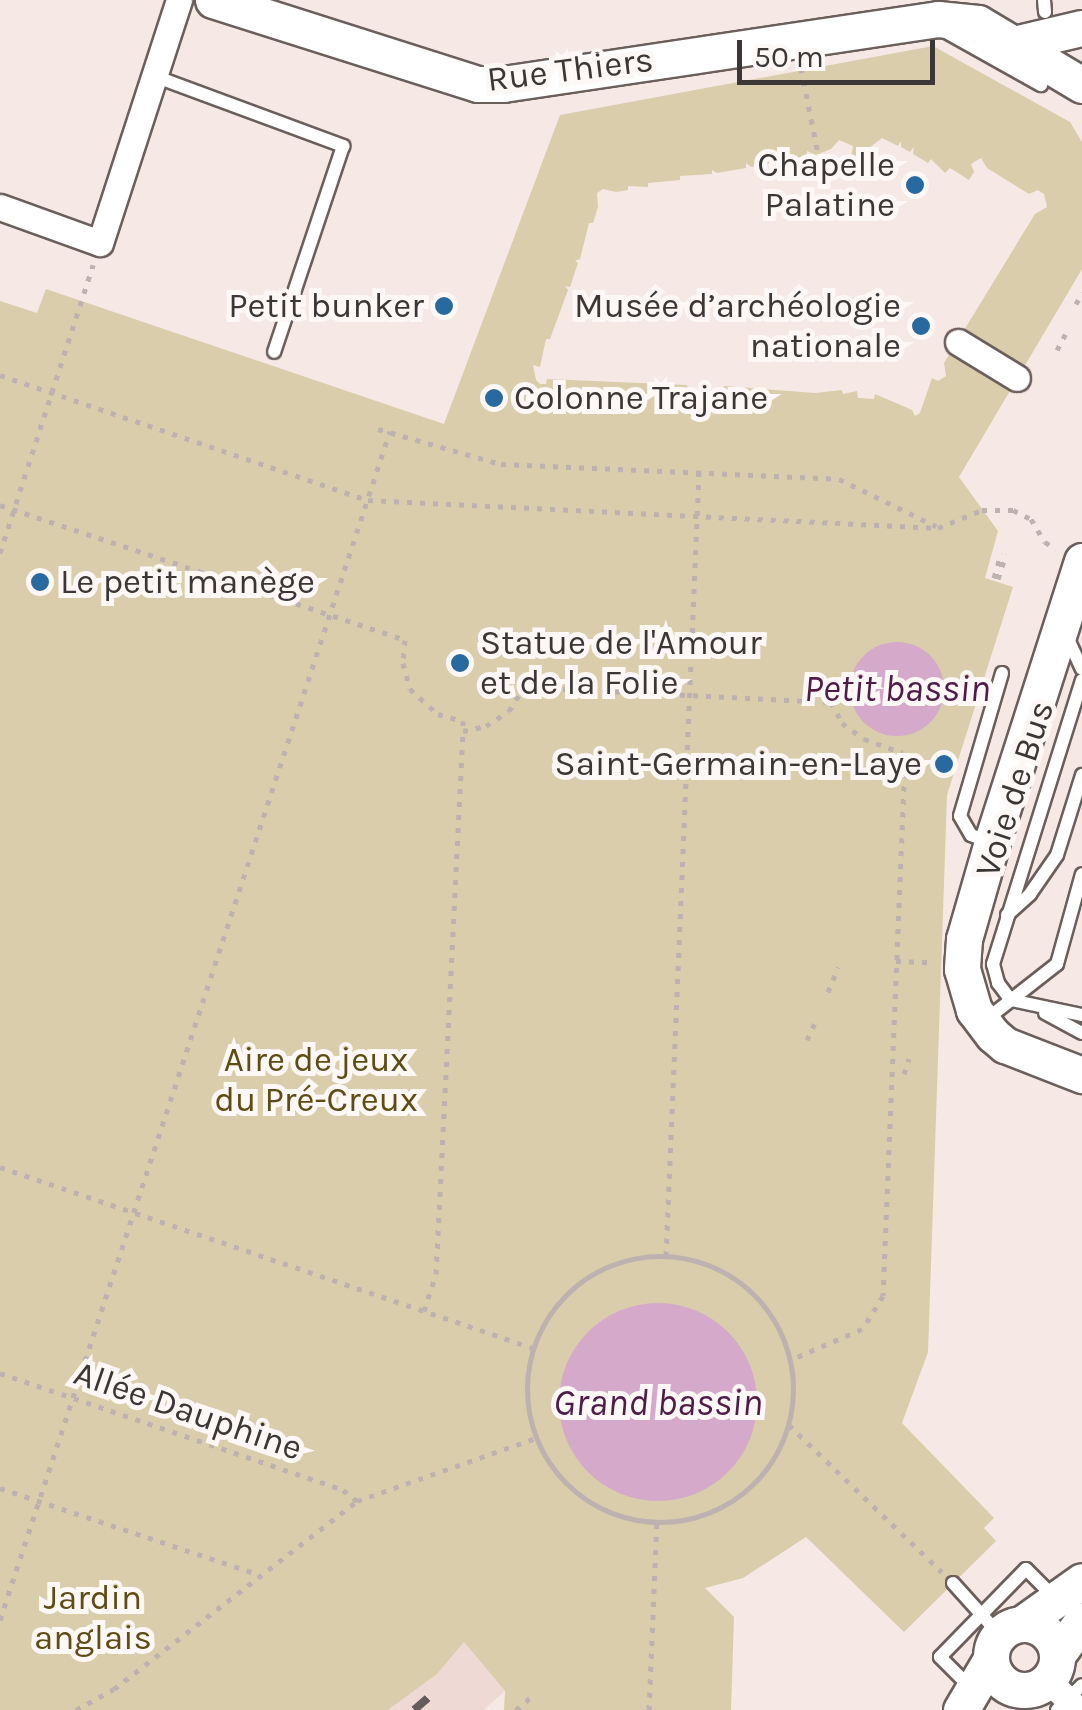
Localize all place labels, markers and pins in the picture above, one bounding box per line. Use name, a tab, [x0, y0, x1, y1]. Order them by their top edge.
place label: Chapelle Palatine	[757, 144, 895, 226]
marker: Chapelle Palatine	[904, 174, 926, 196]
place label: Petit bunker	[228, 285, 424, 327]
place label: Musée d’archéologie nationale	[574, 285, 901, 367]
marker: Petit bunker	[433, 295, 455, 317]
marker: Musée d’archéologie nationale	[910, 315, 932, 337]
place label: Colonne Trajane	[514, 377, 768, 419]
marker: Colonne Trajane	[483, 387, 505, 409]
place label: Le petit manège	[60, 561, 315, 603]
marker: Le petit manège	[29, 571, 51, 593]
place label: Statue de l'Amour et de la Folie	[480, 622, 762, 704]
marker: Statue de l'Amour et de la Folie	[449, 652, 471, 674]
place label: Saint-Germain-en-Laye	[555, 743, 922, 785]
marker: Saint-Germain-en-Laye	[931, 751, 957, 777]

